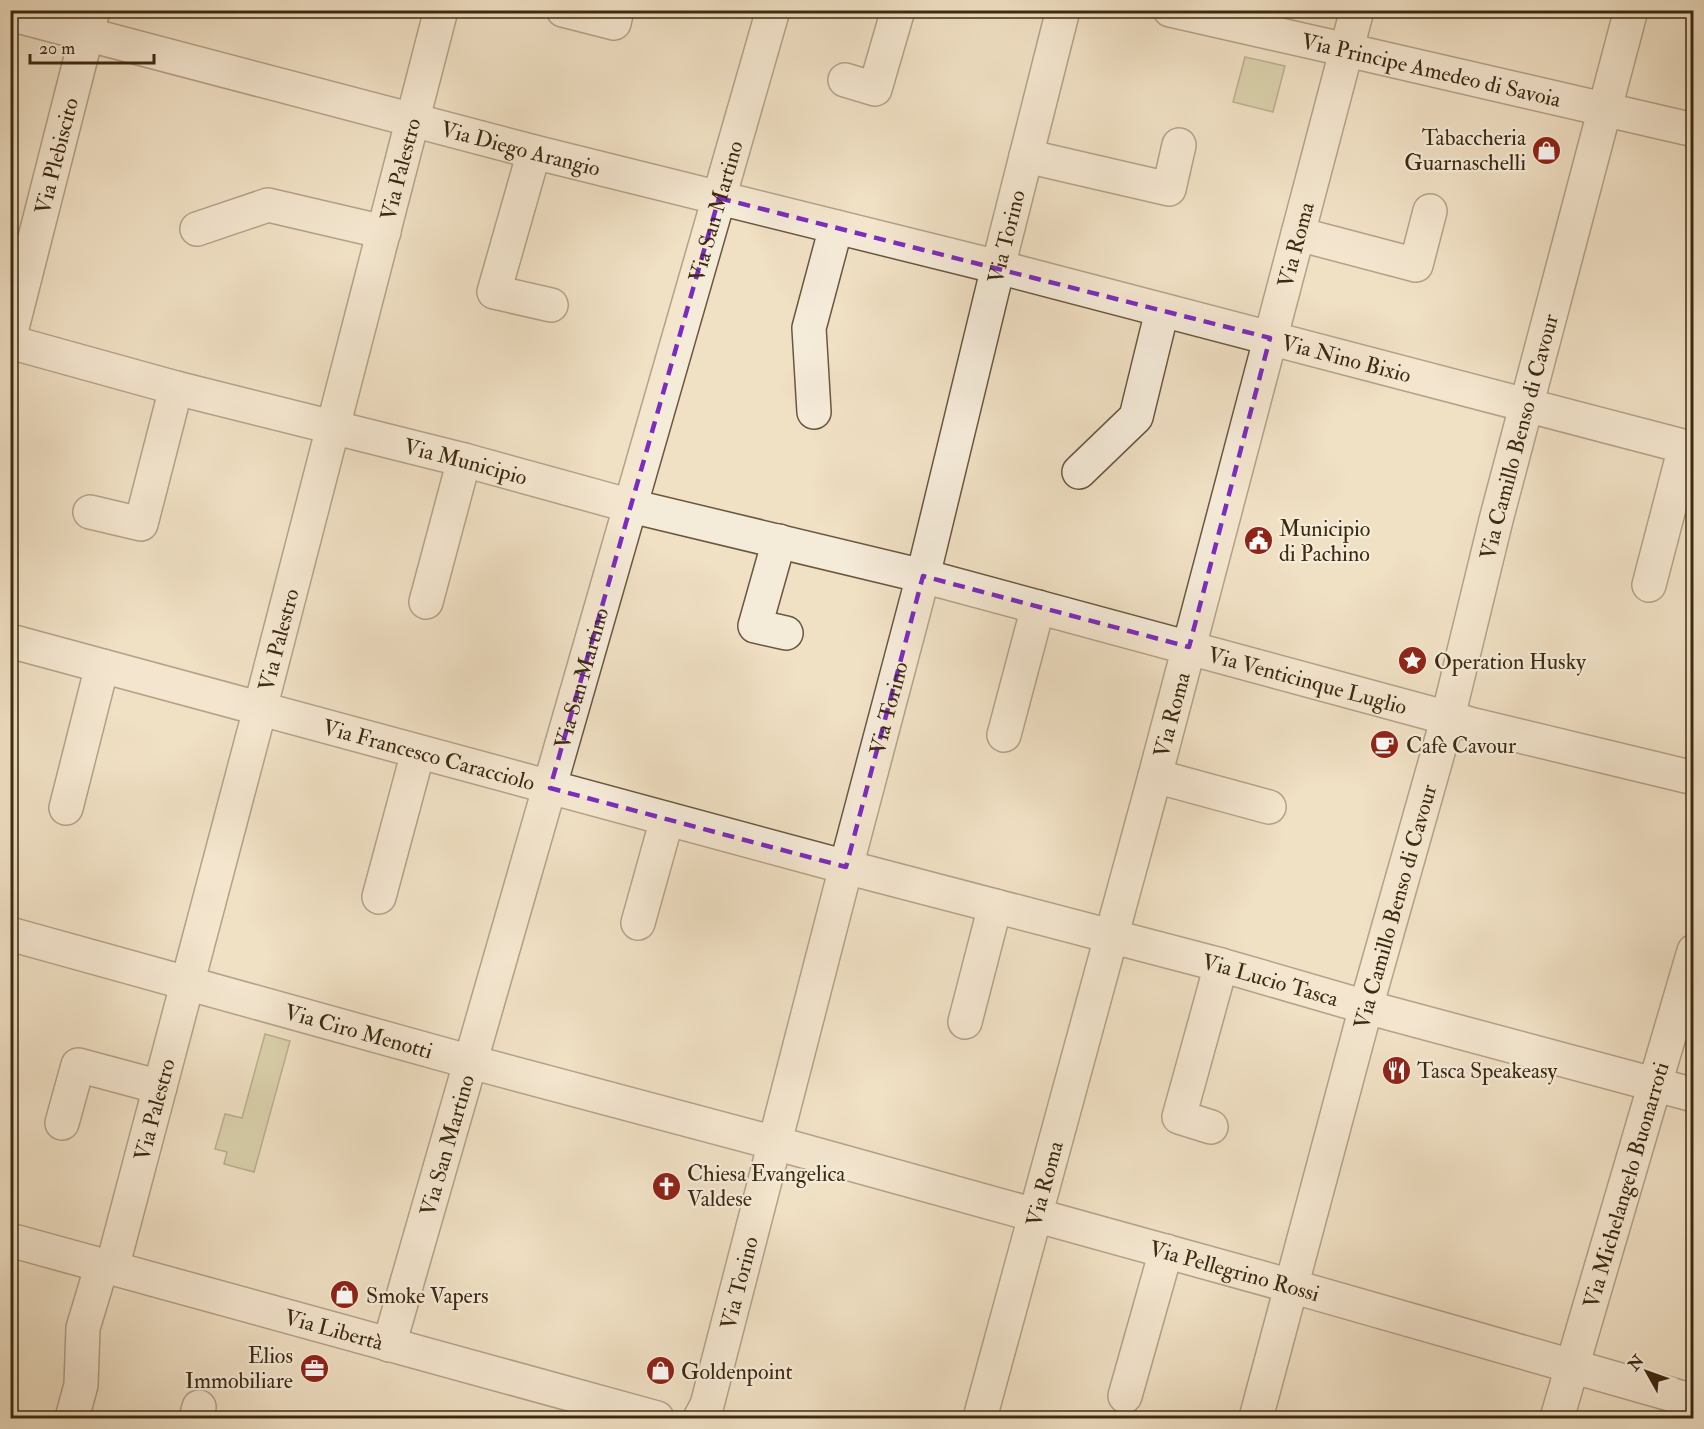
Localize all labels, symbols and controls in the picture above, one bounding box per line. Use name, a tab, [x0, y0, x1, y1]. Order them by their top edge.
scale bar	[30, 27, 154, 65]
street label: Via Principe Amedeo di Savoia	[1299, 27, 1564, 114]
text: 20 m	[39, 37, 75, 60]
street label: Via Plebiscito	[29, 95, 85, 217]
street label: Via Palestro	[374, 115, 427, 223]
street label: Via Diego Arangio	[438, 115, 603, 183]
place label: Tabaccheria Guarnaschelli	[1404, 124, 1527, 177]
shop icon: Tabaccheria Guarnaschelli	[1531, 134, 1563, 166]
street label: Via San Martino	[683, 137, 750, 285]
street label: Via Torino	[982, 187, 1032, 286]
street label: Via Roma	[1271, 198, 1321, 291]
street label: Via Camillo Benso di Cavour	[1474, 310, 1565, 562]
street label: Via Nino Bixio	[1278, 329, 1414, 389]
street label: Via Municipio	[401, 433, 530, 492]
place label: Municipio di Pachino	[1279, 515, 1370, 568]
public building icon: Municipio di Pachino	[1242, 525, 1274, 557]
street label: Via Palestro	[252, 586, 306, 694]
street label: Via San Martino	[548, 604, 615, 752]
street label: Via Venticinque Luglio	[1205, 641, 1410, 721]
place icon: Operation Husky	[1397, 645, 1429, 677]
place label: Operation Husky	[1434, 648, 1586, 677]
street label: Via Torino	[863, 659, 915, 758]
street label: Via Roma	[1148, 668, 1197, 761]
street label: Via Francesco Caracciolo	[319, 713, 538, 797]
cafe icon: Cafè Cavour	[1369, 729, 1401, 761]
place label: Cafè Cavour	[1406, 732, 1517, 760]
street label: Via Camillo Benso di Cavour	[1348, 780, 1443, 1032]
street label: Via Lucio Tasca	[1199, 948, 1342, 1014]
street label: Via Ciro Menotti	[281, 998, 436, 1066]
restaurant icon: Tasca Speakeasy	[1380, 1054, 1412, 1086]
street label: Via Palestro	[128, 1056, 182, 1164]
place label: Tasca Speakeasy	[1417, 1057, 1558, 1086]
street label: Via Michelangelo Buonarroti	[1577, 1059, 1676, 1311]
street label: Via San Martino	[414, 1072, 481, 1219]
street label: Via Roma	[1020, 1137, 1070, 1230]
place label: Chiesa Evangelica Valdese	[687, 1160, 846, 1213]
church icon: Chiesa Evangelica Valdese	[650, 1170, 682, 1202]
street label: Via Torino	[714, 1234, 765, 1333]
street label: Via Pellegrino Rossi	[1146, 1234, 1323, 1308]
shop icon: Smoke Vapers	[329, 1279, 361, 1311]
place label: Smoke Vapers	[366, 1282, 489, 1311]
street label: Via Libertà	[281, 1303, 387, 1357]
place label: Elios Immobiliare	[185, 1342, 293, 1395]
north arrow	[1617, 1342, 1677, 1402]
text: N	[1623, 1351, 1649, 1376]
office icon: Elios Immobiliare	[298, 1352, 330, 1384]
shop icon: Goldenpoint	[644, 1355, 676, 1387]
place label: Goldenpoint	[681, 1358, 793, 1387]

